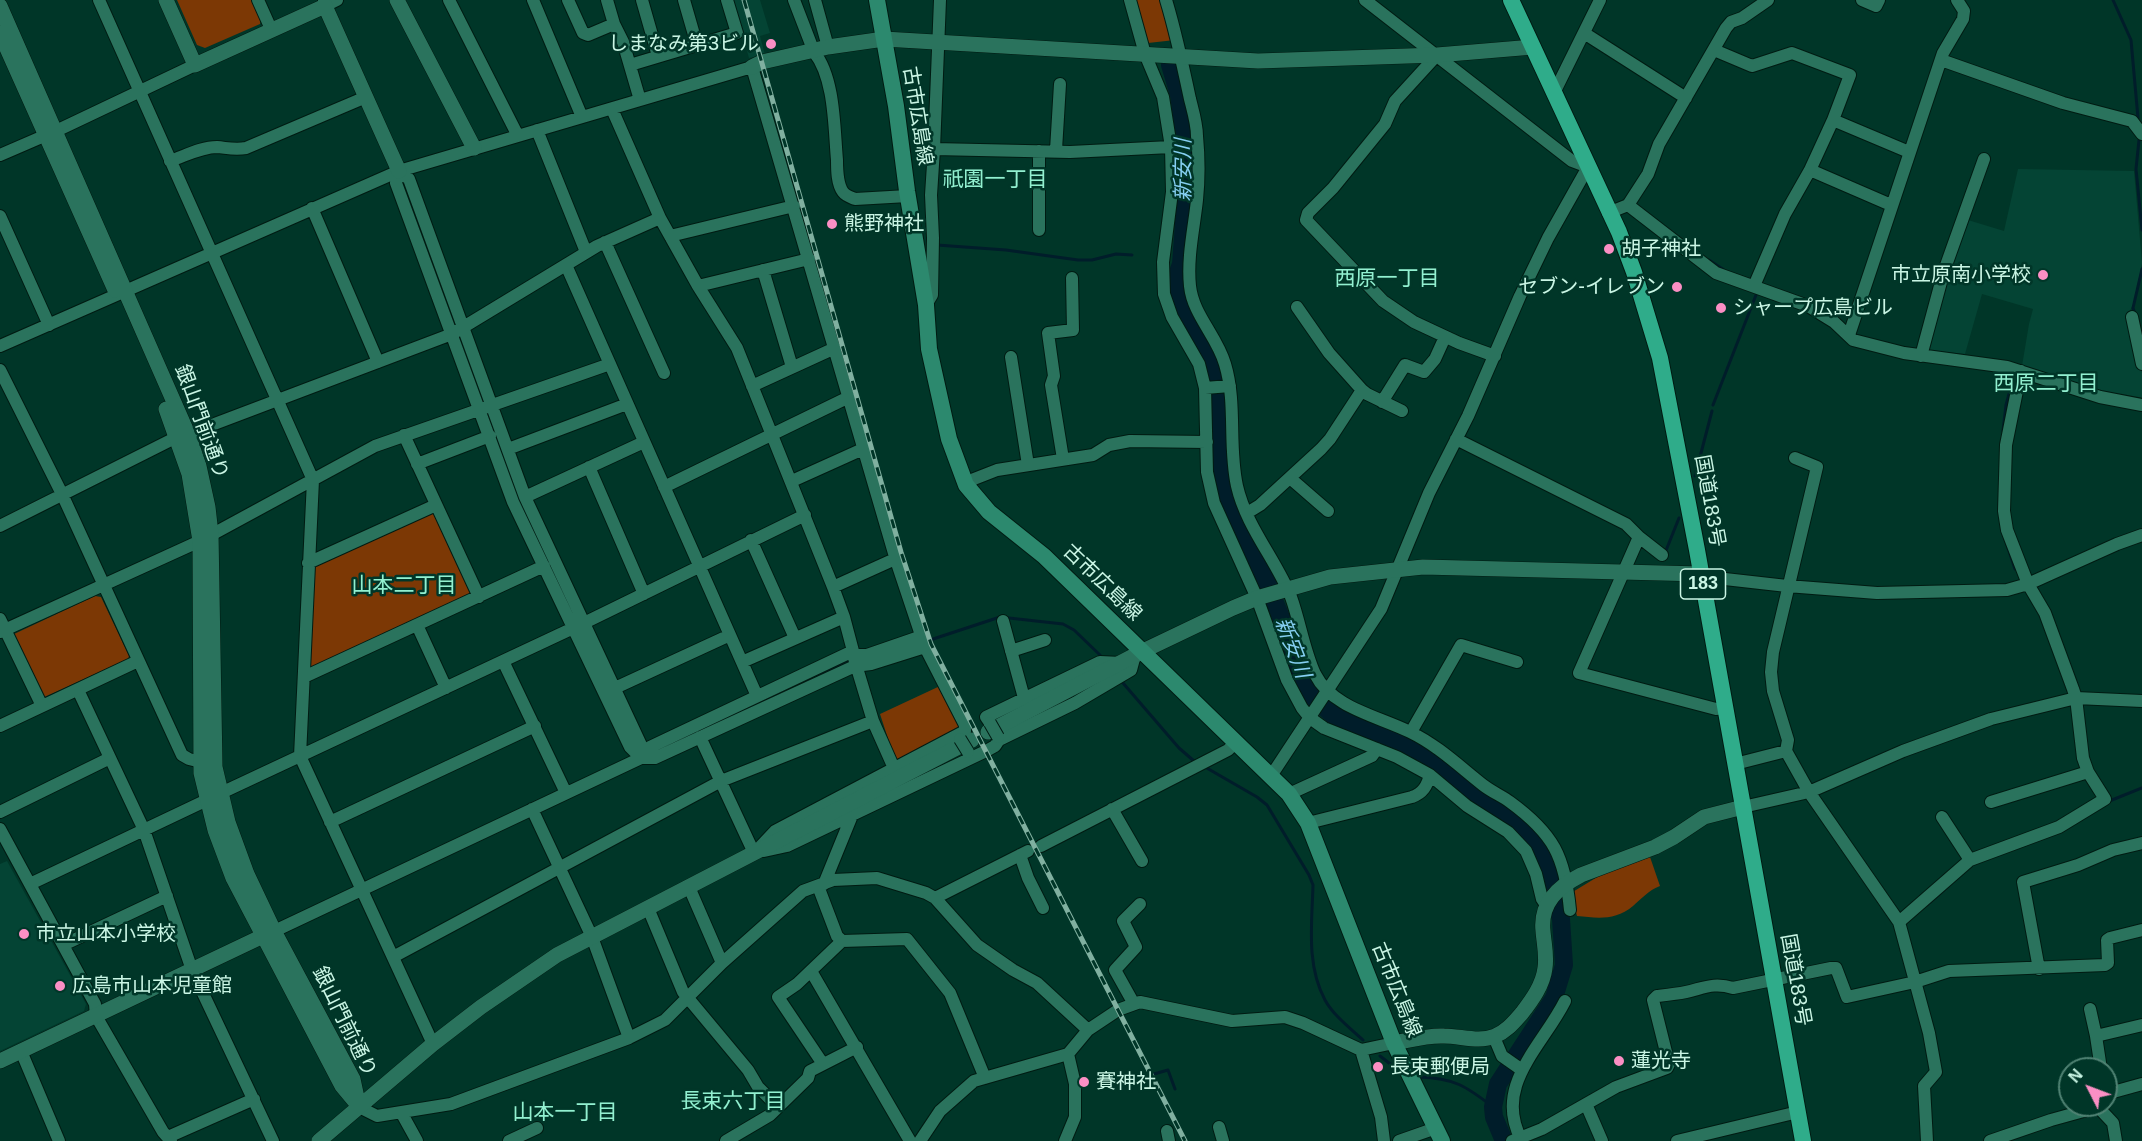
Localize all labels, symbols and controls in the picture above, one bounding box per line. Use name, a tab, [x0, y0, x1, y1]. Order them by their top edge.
place label: しまなみ第3ビル	[608, 32, 759, 56]
marker: しまなみ第3ビル	[764, 37, 778, 51]
street label: 古市広島線	[897, 65, 937, 167]
water label: 新安川	[1171, 139, 1197, 201]
district label: 祇園一丁目	[943, 167, 1047, 193]
place label: 熊野神社	[844, 212, 924, 236]
marker: 熊野神社	[825, 217, 839, 231]
place label: 胡子神社	[1621, 237, 1701, 261]
marker: 胡子神社	[1602, 242, 1616, 256]
place label: 市立原南小学校	[1891, 263, 2031, 287]
district label: 西原一丁目	[1335, 266, 1439, 292]
marker: 市立原南小学校	[2036, 268, 2050, 282]
place label: セブン-イレブン	[1518, 275, 1665, 299]
marker: セブン-イレブン	[1670, 280, 1684, 294]
place label: シャープ広島ビル	[1733, 296, 1893, 320]
marker: シャープ広島ビル	[1714, 301, 1728, 315]
street label: 銀山門前通り	[169, 362, 233, 482]
district label: 西原二丁目	[1994, 371, 2098, 397]
street label: 国道183号	[1689, 453, 1729, 549]
street label: 古市広島線	[1058, 540, 1146, 626]
road number: 183	[1680, 569, 1726, 599]
district label: 山本二丁目	[352, 573, 456, 599]
water label: 新安川	[1269, 614, 1315, 682]
place label: 市立山本小学校	[36, 922, 176, 946]
marker: 市立山本小学校	[17, 927, 31, 941]
street label: 国道183号	[1775, 932, 1815, 1028]
street label: 古市広島線	[1366, 939, 1426, 1041]
street label: 銀山門前通り	[307, 963, 381, 1081]
place label: 広島市山本児童館	[72, 974, 232, 998]
marker: 広島市山本児童館	[53, 979, 67, 993]
place label: 蓮光寺	[1631, 1049, 1691, 1073]
marker: 蓮光寺	[1612, 1054, 1626, 1068]
place label: 長束郵便局	[1390, 1055, 1490, 1079]
north arrow	[2058, 1057, 2118, 1117]
marker: 長束郵便局	[1371, 1060, 1385, 1074]
text: N	[2066, 1066, 2086, 1086]
place label: 賽神社	[1096, 1070, 1156, 1094]
marker: 賽神社	[1077, 1075, 1091, 1089]
district label: 長束六丁目	[681, 1089, 785, 1115]
district label: 山本一丁目	[513, 1100, 617, 1126]

